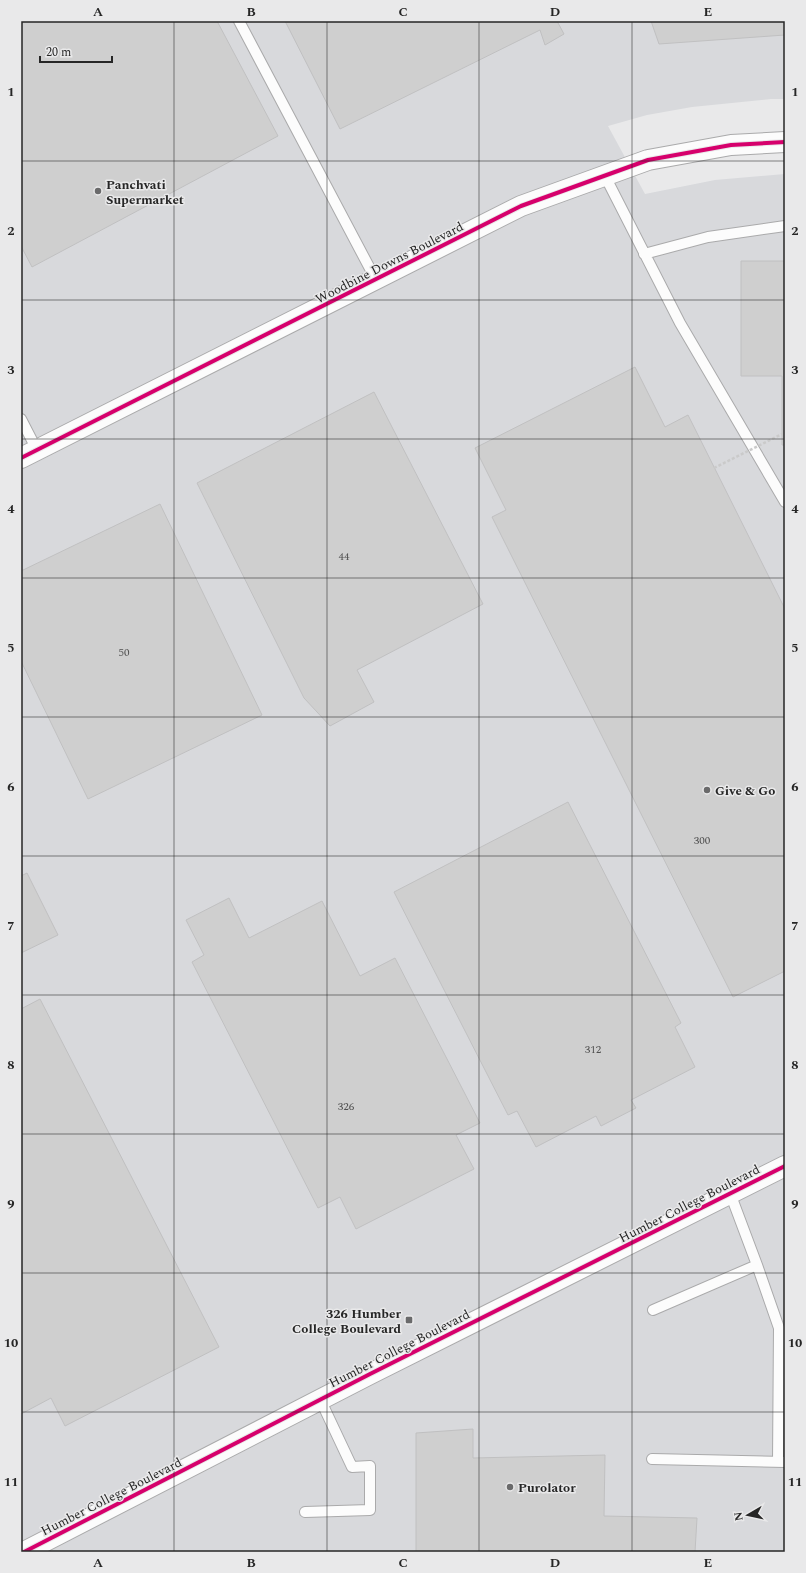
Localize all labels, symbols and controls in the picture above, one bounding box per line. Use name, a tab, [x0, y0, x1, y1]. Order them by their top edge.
text: A	[93, 2, 103, 22]
text: B	[246, 2, 256, 22]
text: C	[398, 2, 408, 22]
text: D	[550, 2, 560, 22]
text: E	[704, 2, 713, 22]
scale bar	[40, 38, 112, 64]
text: 20 m	[46, 43, 71, 62]
text: 1	[7, 82, 15, 102]
text: 1	[791, 82, 799, 102]
place label: Panchvati Supermarket	[106, 175, 184, 210]
marker: Panchvati Supermarket	[93, 186, 103, 196]
street label: Woodbine Downs Boulevard	[312, 217, 467, 309]
text: 2	[7, 221, 15, 241]
text: 2	[791, 221, 799, 241]
text: 3	[7, 360, 15, 380]
text: 3	[791, 360, 799, 380]
text: 4	[7, 499, 15, 519]
text: 4	[791, 499, 799, 519]
house number: 44	[339, 548, 350, 565]
text: 5	[7, 638, 15, 658]
text: 5	[791, 638, 799, 658]
house number: 50	[119, 644, 130, 661]
text: 6	[7, 777, 15, 797]
text: 6	[791, 777, 799, 797]
place label: Give & Go	[715, 781, 775, 801]
marker: Give & Go	[702, 785, 712, 795]
house number: 300	[694, 832, 711, 849]
text: 7	[7, 916, 15, 936]
text: 7	[791, 916, 799, 936]
house number: 312	[585, 1041, 602, 1058]
text: 8	[7, 1055, 15, 1075]
text: 8	[791, 1055, 799, 1075]
house number: 326	[338, 1098, 355, 1115]
street label: Humber College Boulevard	[615, 1160, 763, 1248]
text: 9	[7, 1194, 15, 1214]
text: 9	[791, 1194, 799, 1214]
place label: 326 Humber College Boulevard	[292, 1304, 401, 1339]
street label: Humber College Boulevard	[325, 1305, 473, 1393]
marker: 326 Humber College Boulevard	[404, 1315, 414, 1325]
text: 10	[4, 1333, 18, 1353]
text: 10	[788, 1333, 802, 1353]
street label: Humber College Boulevard	[37, 1453, 185, 1541]
text: 11	[4, 1472, 18, 1492]
text: 11	[788, 1472, 802, 1492]
place label: Purolator	[518, 1478, 576, 1498]
marker: Purolator	[505, 1482, 515, 1492]
north arrow	[728, 1495, 768, 1535]
text: N	[730, 1511, 748, 1522]
text: A	[93, 1553, 103, 1573]
text: B	[246, 1553, 256, 1573]
text: C	[398, 1553, 408, 1573]
text: D	[550, 1553, 560, 1573]
text: E	[704, 1553, 713, 1573]

